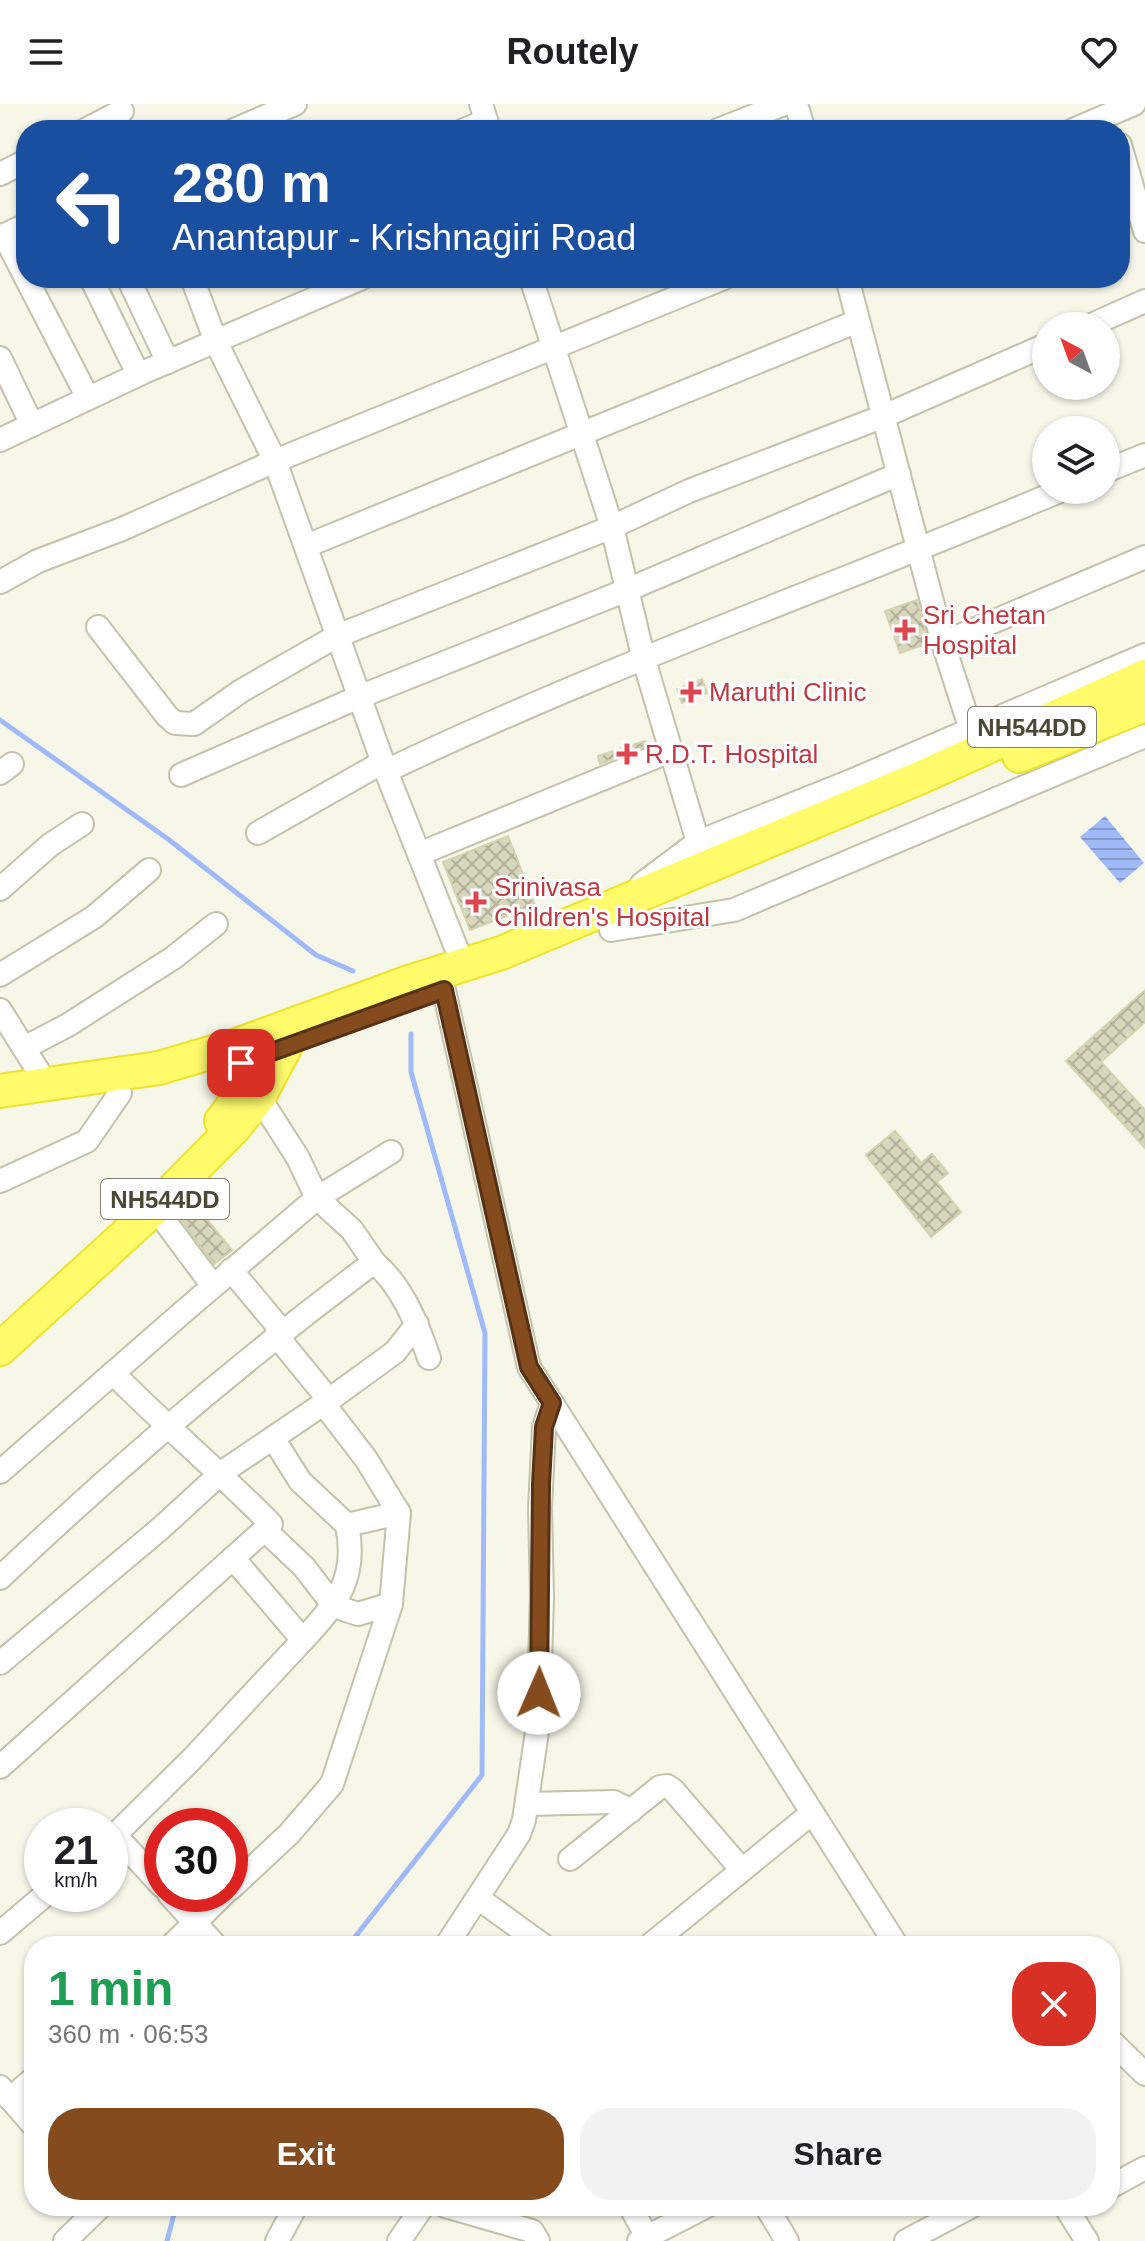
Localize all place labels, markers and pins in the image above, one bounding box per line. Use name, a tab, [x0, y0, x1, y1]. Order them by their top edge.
place label: Sri Chetan Hospital	[923, 600, 1046, 660]
marker: Sri Chetan Hospital	[894, 619, 916, 641]
place label: Maruthi Clinic	[709, 677, 867, 707]
marker: Maruthi Clinic	[680, 681, 702, 703]
place label: R.D.T. Hospital	[645, 739, 818, 769]
marker: R.D.T. Hospital	[616, 743, 638, 765]
place label: Srinivasa Children's Hospital	[494, 872, 710, 932]
marker: Srinivasa Children's Hospital	[465, 891, 487, 913]
pin	[207, 1029, 275, 1097]

